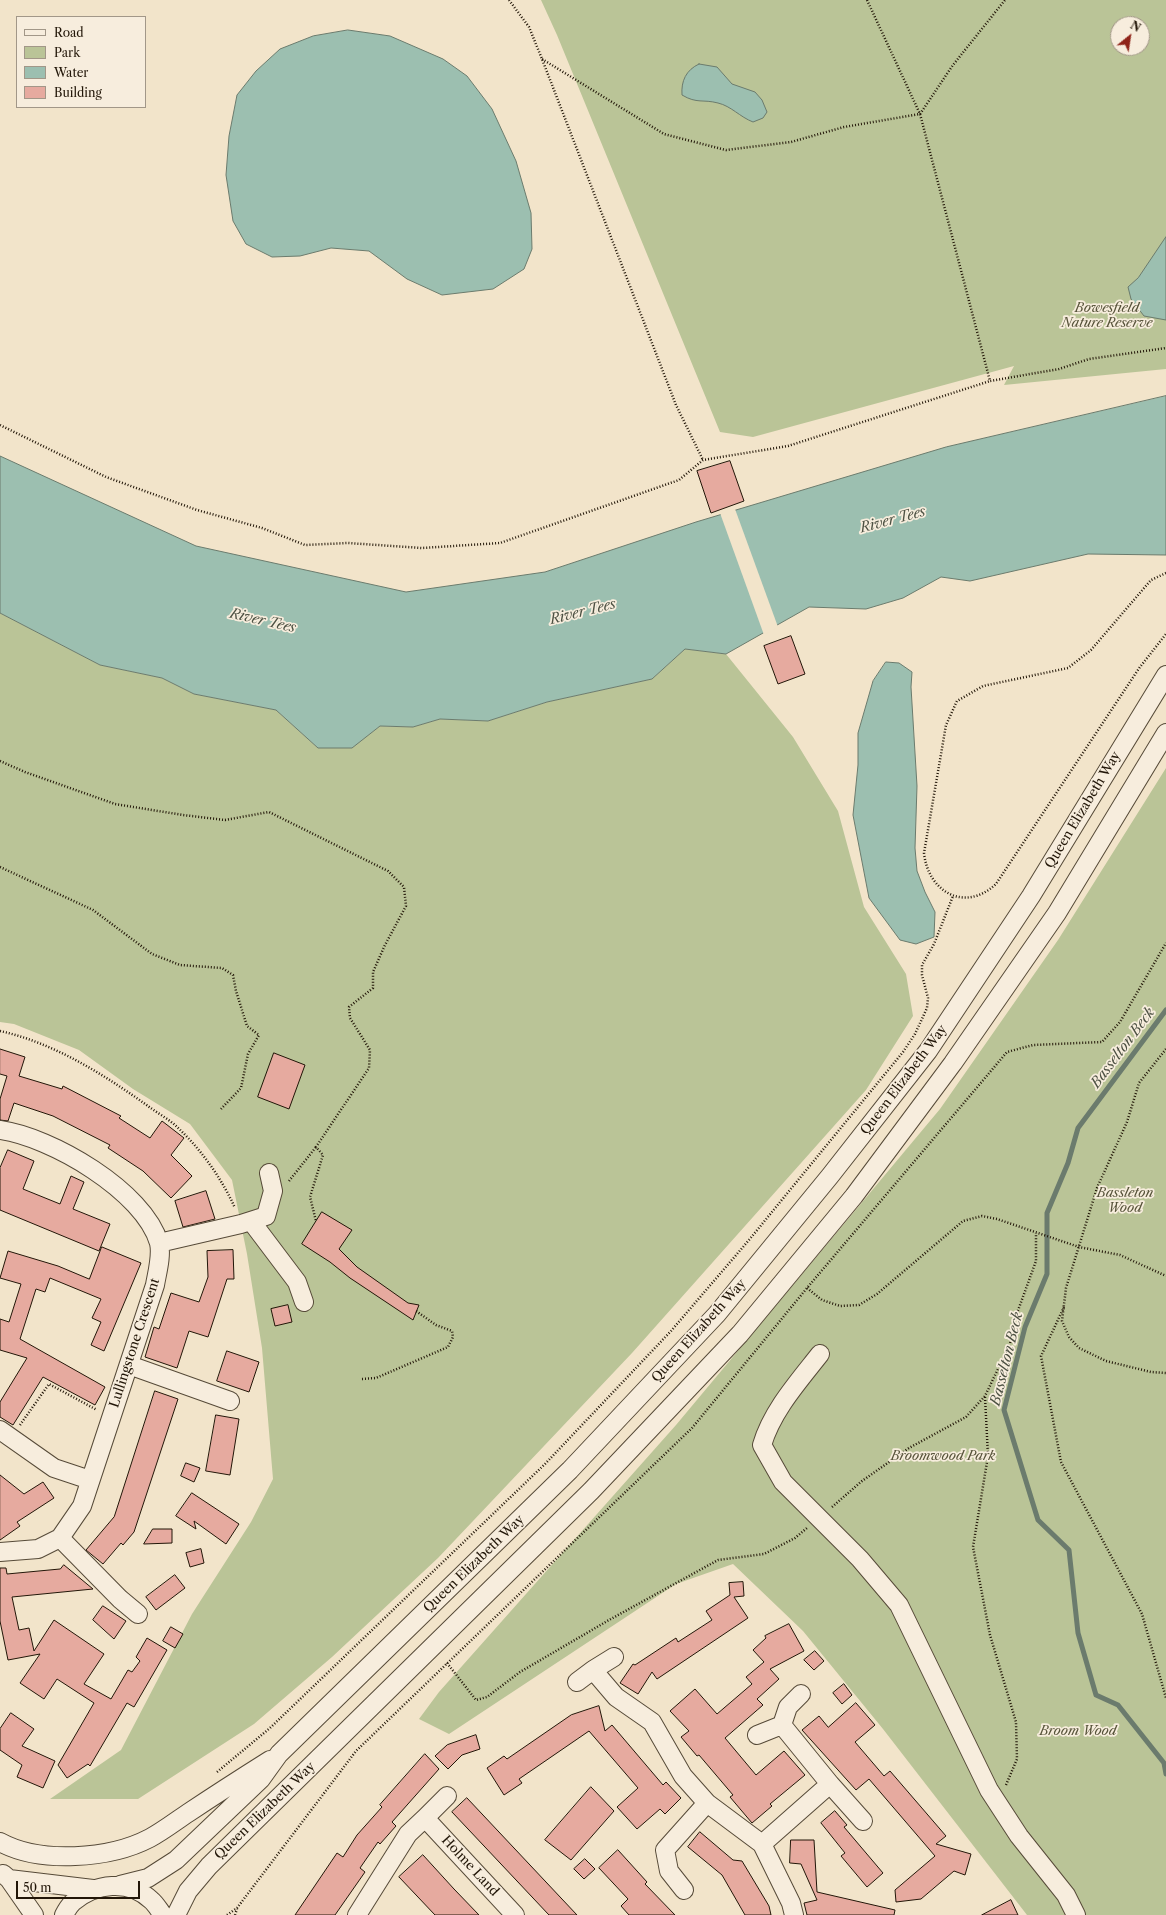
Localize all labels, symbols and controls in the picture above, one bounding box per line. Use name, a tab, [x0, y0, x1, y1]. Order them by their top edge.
legend	[16, 16, 146, 108]
north arrow	[1110, 16, 1150, 56]
text: N	[1128, 18, 1143, 35]
text: Road	[54, 25, 84, 40]
text: Park	[54, 45, 80, 60]
text: Water	[54, 65, 88, 80]
text: Building	[54, 85, 102, 100]
park label: Bowesfield Nature Reserve	[1061, 300, 1153, 331]
water label: River Tees	[858, 503, 928, 537]
water label: River Tees	[548, 596, 618, 628]
water label: River Tees	[228, 605, 298, 637]
street label: Queen Elizabeth Way	[1042, 749, 1124, 871]
water label: Basselton Beck	[1087, 1005, 1159, 1091]
street label: Queen Elizabeth Way	[858, 1022, 950, 1138]
park label: Bassleton Wood	[1097, 1185, 1153, 1216]
street label: Lullingstone Crescent	[107, 1276, 163, 1410]
street label: Queen Elizabeth Way	[649, 1276, 749, 1386]
water label: Basselton Beck	[987, 1310, 1027, 1408]
park label: Broomwood Park	[891, 1448, 995, 1464]
street label: Queen Elizabeth Way	[421, 1512, 527, 1616]
park label: Broom Wood	[1039, 1723, 1117, 1739]
street label: Queen Elizabeth Way	[212, 1759, 318, 1863]
street label: Holme Land	[438, 1833, 502, 1899]
scale bar	[18, 1873, 142, 1899]
text: 50 m	[23, 1880, 52, 1895]

